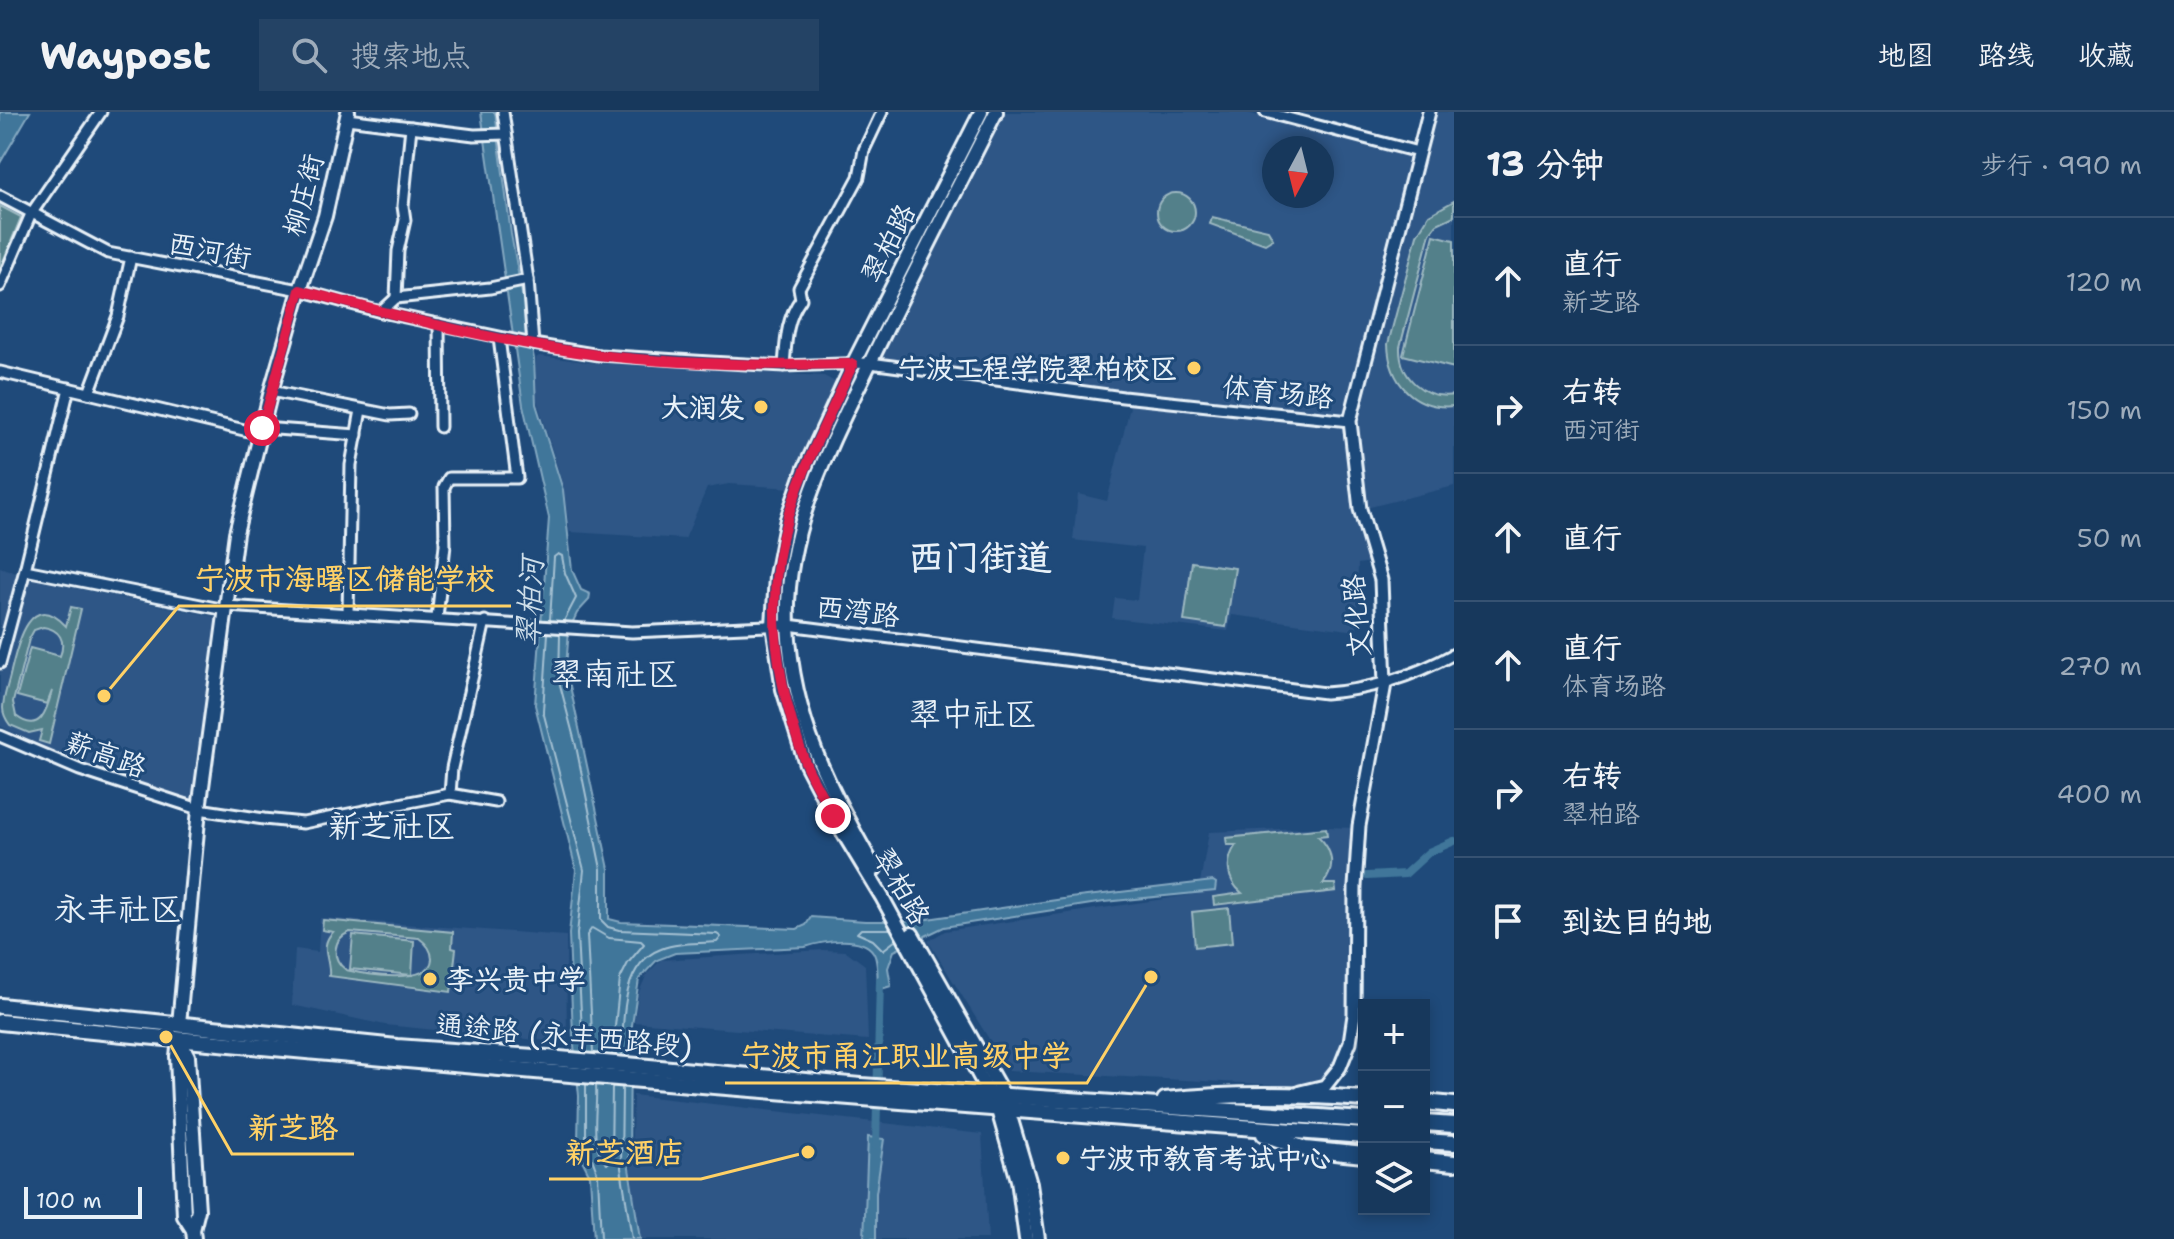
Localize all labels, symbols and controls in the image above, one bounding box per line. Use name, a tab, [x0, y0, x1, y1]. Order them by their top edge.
search box	[259, 19, 819, 91]
text: Waypost	[40, 30, 211, 81]
icon: search	[287, 33, 331, 77]
text: 搜索地点	[351, 35, 471, 76]
text: 地图	[1878, 36, 1934, 74]
text: 路线	[1978, 36, 2034, 74]
text: 收藏	[2078, 36, 2134, 74]
north arrow	[1262, 136, 1334, 208]
text: 13 分钟	[1486, 141, 1604, 187]
text: 步行 · 990 m	[1981, 147, 2142, 182]
street label: 柳庄街	[274, 150, 332, 240]
street label: 翠柏路	[852, 197, 924, 289]
street label: 西河街	[165, 223, 255, 277]
text: 直行	[1562, 243, 1622, 284]
icon: ahead	[1486, 259, 1530, 303]
text: 120 m	[2066, 264, 2142, 299]
text: 新芝路	[1562, 284, 1640, 319]
place label: 宁波工程学院翠柏校区	[898, 349, 1178, 387]
marker: 宁波工程学院翠柏校区	[1185, 359, 1203, 377]
street label: 体育场路	[1220, 367, 1336, 417]
text: 右转	[1562, 371, 1622, 412]
icon: right	[1486, 387, 1530, 431]
place label: 大润发	[661, 388, 745, 426]
text: 150 m	[2066, 392, 2142, 427]
marker: 大润发	[752, 398, 770, 416]
route start	[244, 410, 280, 446]
text: 西河街	[1562, 412, 1640, 447]
icon: ahead	[1486, 515, 1530, 559]
text: 直行	[1562, 517, 1622, 558]
text: 50 m	[2077, 520, 2142, 555]
district label: 西门街道	[908, 533, 1052, 582]
water label: 翠柏河	[507, 551, 553, 648]
callout: 宁波市海曙区储能学校	[179, 552, 511, 606]
text: 宁波市海曙区储能学校	[195, 558, 495, 599]
street label: 文化路	[1333, 572, 1379, 660]
street label: 西湾路	[814, 587, 902, 635]
text: 直行	[1562, 627, 1622, 668]
icon: ahead	[1486, 643, 1530, 687]
text: 270 m	[2059, 648, 2142, 683]
district label: 翠南社区	[551, 652, 679, 695]
text: 体育场路	[1562, 668, 1666, 703]
district label: 翠中社区	[909, 692, 1037, 735]
street label: 薪高路	[60, 722, 152, 786]
text: 右转	[1562, 755, 1622, 796]
icon: right	[1486, 771, 1530, 815]
text: 400 m	[2057, 776, 2142, 811]
text: 翠柏路	[1562, 796, 1640, 831]
route end	[815, 798, 851, 834]
district label: 新芝社区	[328, 804, 456, 847]
street label: 翠柏路	[865, 840, 939, 932]
district label: 永丰社区	[54, 887, 182, 930]
icon: arrive	[1486, 899, 1530, 943]
text: 到达目的地	[1562, 901, 1712, 942]
place label: 李兴贵中学	[446, 960, 586, 998]
marker: 李兴贵中学	[421, 970, 439, 988]
map controls	[1358, 999, 1430, 1215]
button: +	[1358, 999, 1430, 1071]
street label: 通途路 (永丰西路段)	[434, 1005, 694, 1065]
callout: 宁波市甬江职业高级中学	[725, 1029, 1087, 1083]
text: 宁波市甬江职业高级中学	[741, 1035, 1071, 1076]
button: −	[1358, 1071, 1430, 1143]
callout: 新芝路	[232, 1100, 354, 1154]
text: 新芝路	[248, 1107, 338, 1148]
callout: 新芝酒店	[549, 1125, 701, 1179]
text: 新芝酒店	[565, 1132, 685, 1173]
place label: 宁波市教育考试中心	[1079, 1139, 1331, 1177]
button: layers	[1358, 1143, 1430, 1215]
marker: 宁波市教育考试中心	[1054, 1149, 1072, 1167]
scale bar	[24, 1183, 142, 1219]
text: 100 m	[36, 1186, 102, 1215]

